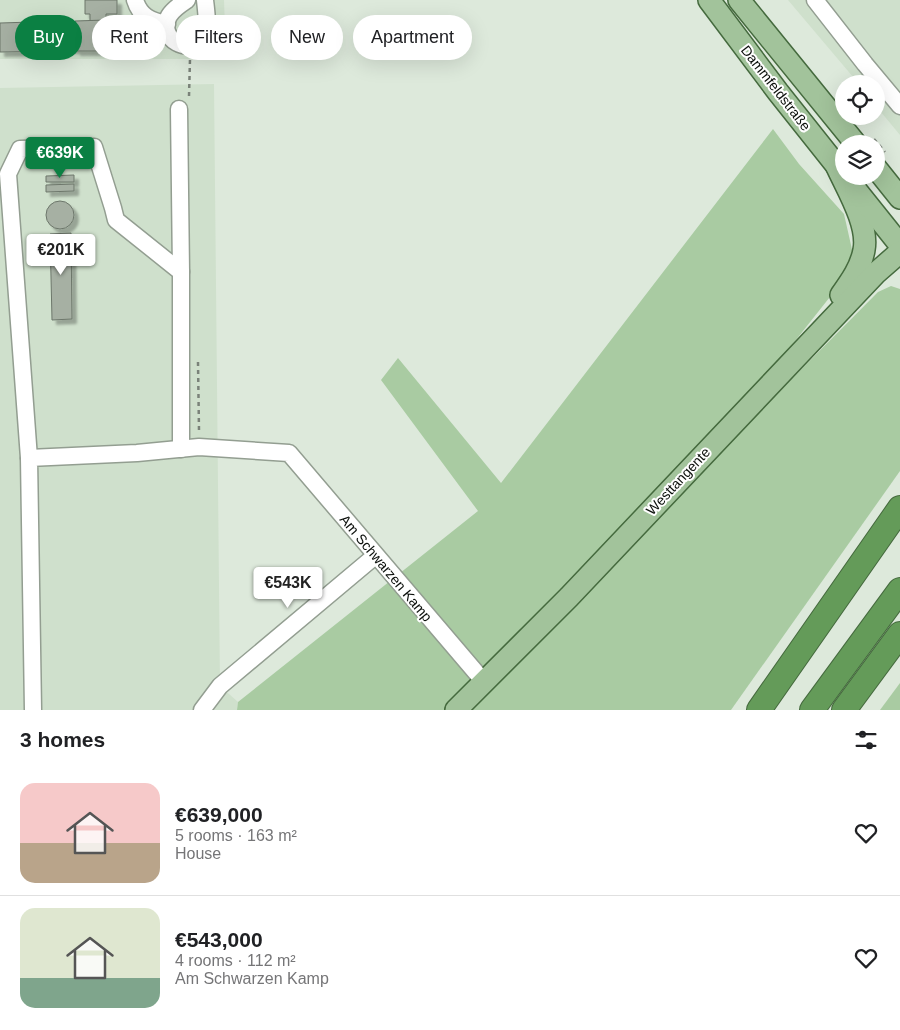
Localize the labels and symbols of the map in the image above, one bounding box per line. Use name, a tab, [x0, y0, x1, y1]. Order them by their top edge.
street label: Dammfeldstraße	[738, 42, 814, 134]
pin: €639K	[25, 136, 95, 179]
pin: €201K	[26, 234, 96, 276]
street label: Westtangente	[643, 444, 713, 518]
street label: Am Schwarzen Kamp	[337, 511, 436, 625]
pin: €543K	[253, 566, 323, 609]

